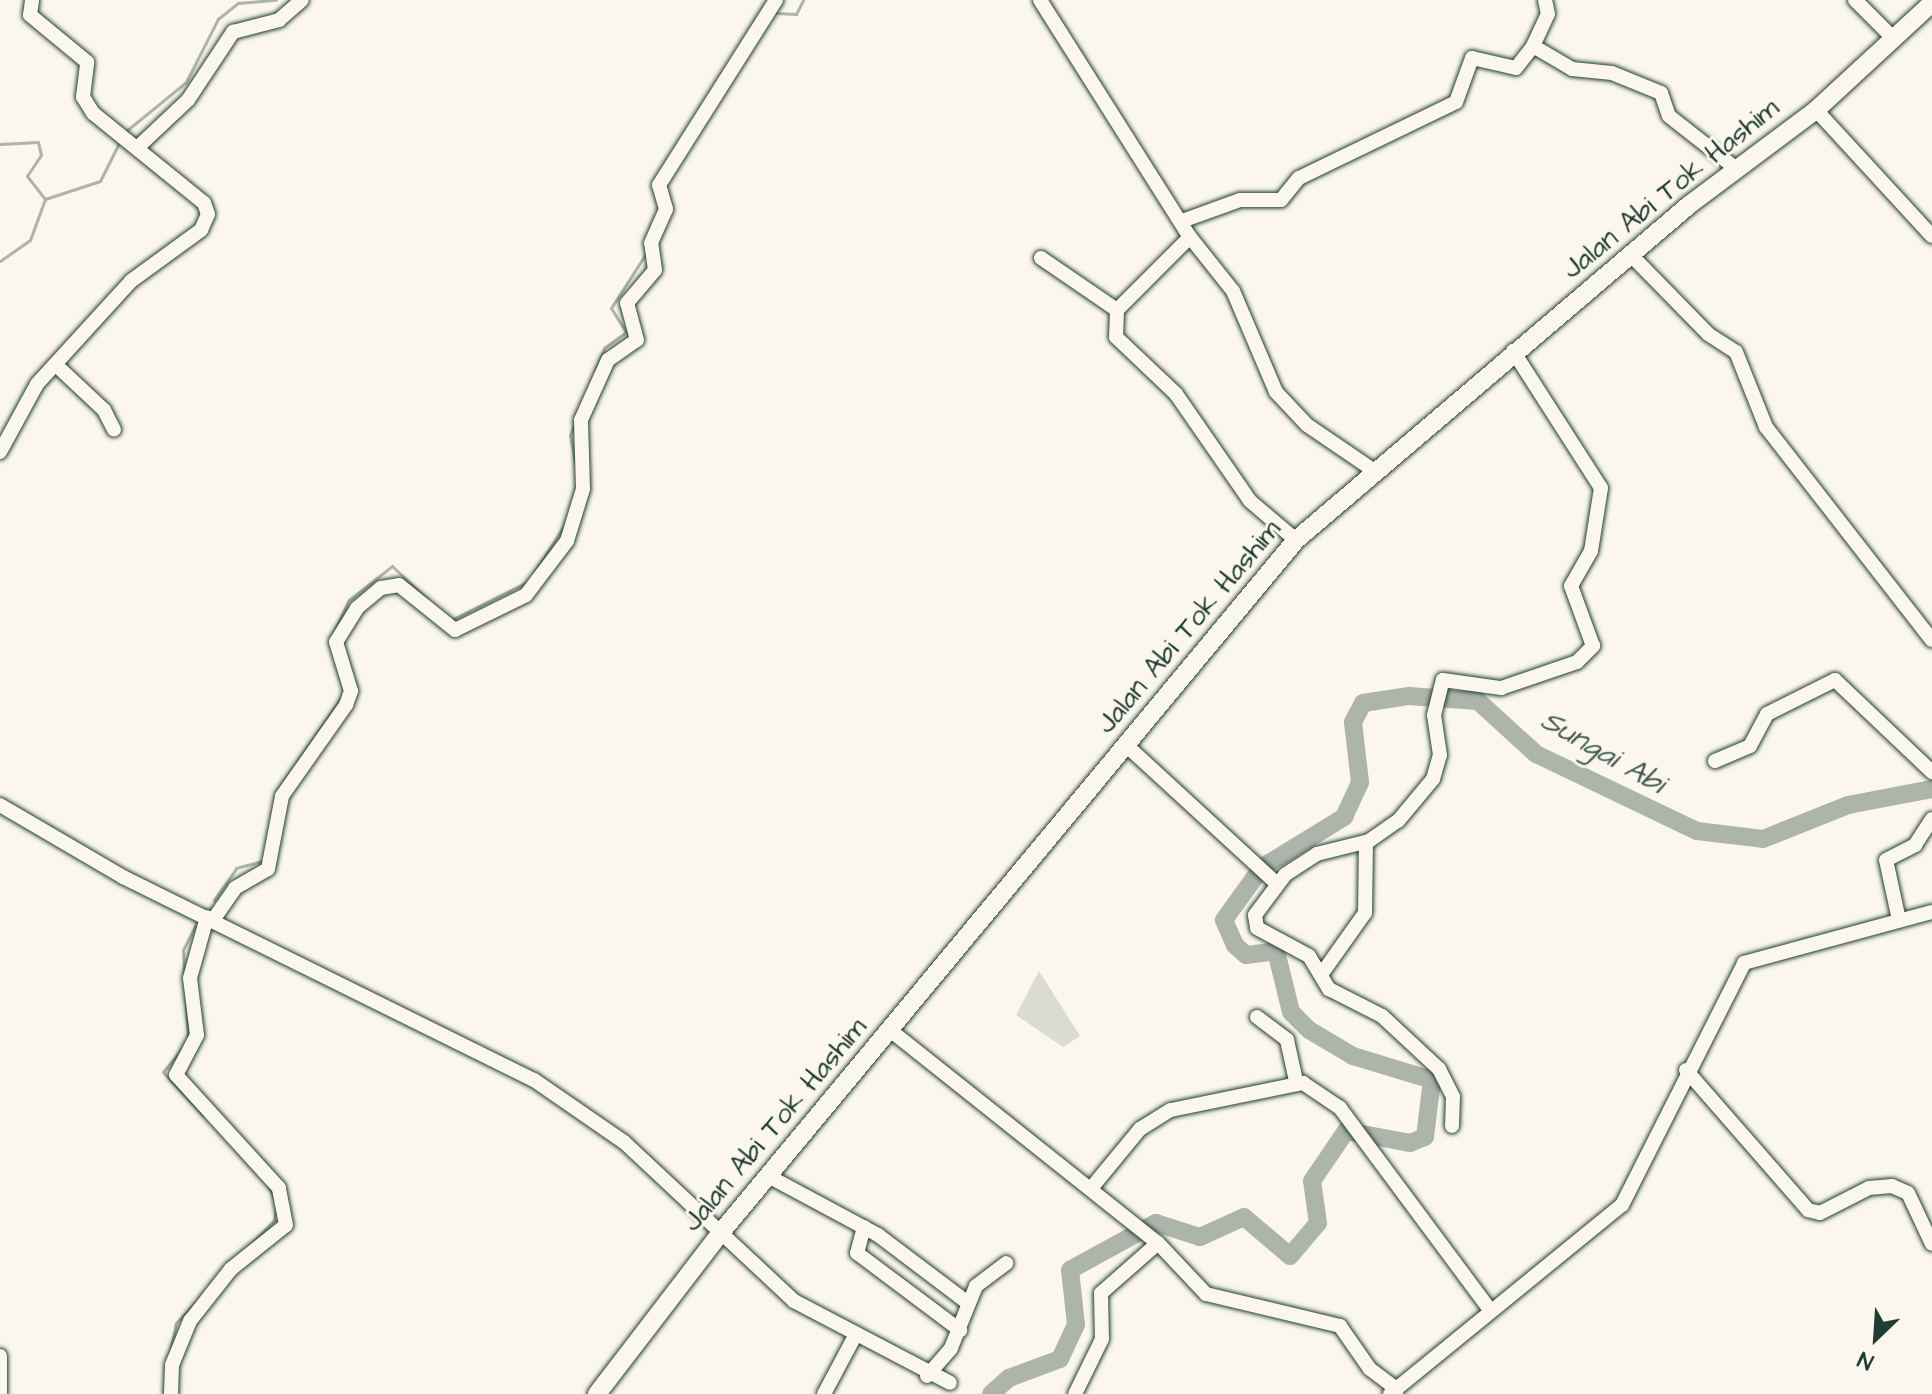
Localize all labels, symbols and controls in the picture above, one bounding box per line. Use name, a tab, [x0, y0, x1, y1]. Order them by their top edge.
street label: Jalan Abi Tok Hashim	[1556, 91, 1786, 287]
street label: Jalan Abi Tok Hashim	[1090, 513, 1288, 741]
water label: Sungai Abi	[1535, 702, 1671, 802]
street label: Jalan Abi Tok Hashim	[676, 1011, 874, 1239]
north arrow	[1836, 1298, 1916, 1378]
text: N	[1853, 1343, 1878, 1377]

